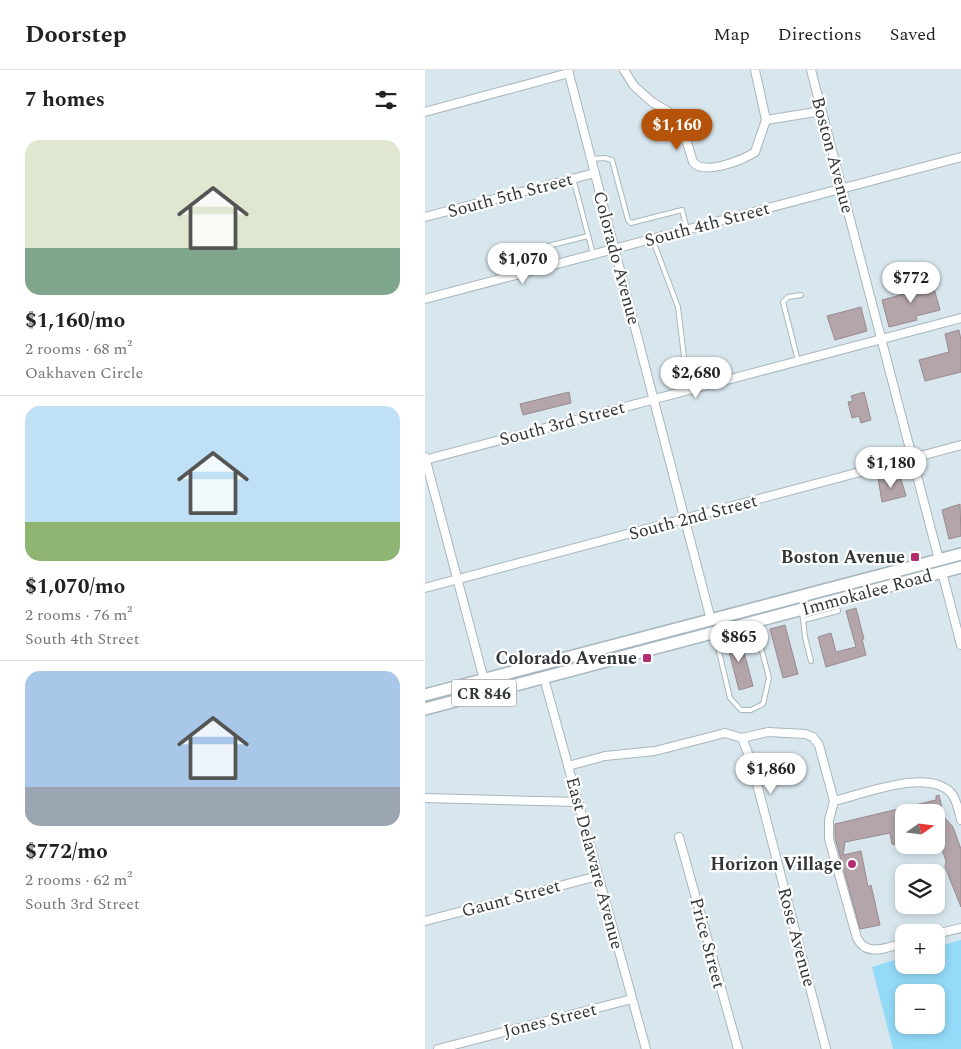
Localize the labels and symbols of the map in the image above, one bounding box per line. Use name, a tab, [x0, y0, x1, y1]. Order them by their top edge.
street label: Boston Avenue	[804, 94, 861, 216]
pin: $1,160	[636, 108, 718, 151]
street label: South 5th Street	[444, 166, 576, 225]
street label: Colorado Avenue	[586, 188, 647, 328]
street label: South 4th Street	[641, 195, 773, 254]
pin: $1,070	[482, 242, 564, 285]
pin: $772	[881, 262, 941, 304]
pin: $2,680	[655, 356, 737, 399]
street label: South 3rd Street	[496, 394, 628, 453]
pin: $1,180	[850, 446, 932, 489]
street label: South 2nd Street	[626, 487, 761, 548]
place label: Boston Avenue	[781, 544, 905, 571]
marker: Boston Avenue	[909, 551, 921, 563]
street label: Immokalee Road	[799, 562, 935, 623]
pin: $865	[709, 620, 769, 663]
place label: Colorado Avenue	[495, 645, 637, 672]
marker: Colorado Avenue	[641, 652, 653, 664]
road number: CR 846	[452, 680, 517, 706]
pin: $1,860	[730, 752, 812, 795]
street label: East Delaware Avenue	[558, 774, 631, 953]
north arrow	[895, 804, 945, 854]
place label: Horizon Village	[710, 851, 842, 878]
marker: Horizon Village	[846, 858, 858, 870]
street label: Gaunt Street	[459, 872, 564, 925]
street label: Rose Avenue	[770, 884, 823, 990]
street label: Price Street	[682, 895, 733, 992]
street label: Jones Street	[501, 996, 600, 1045]

